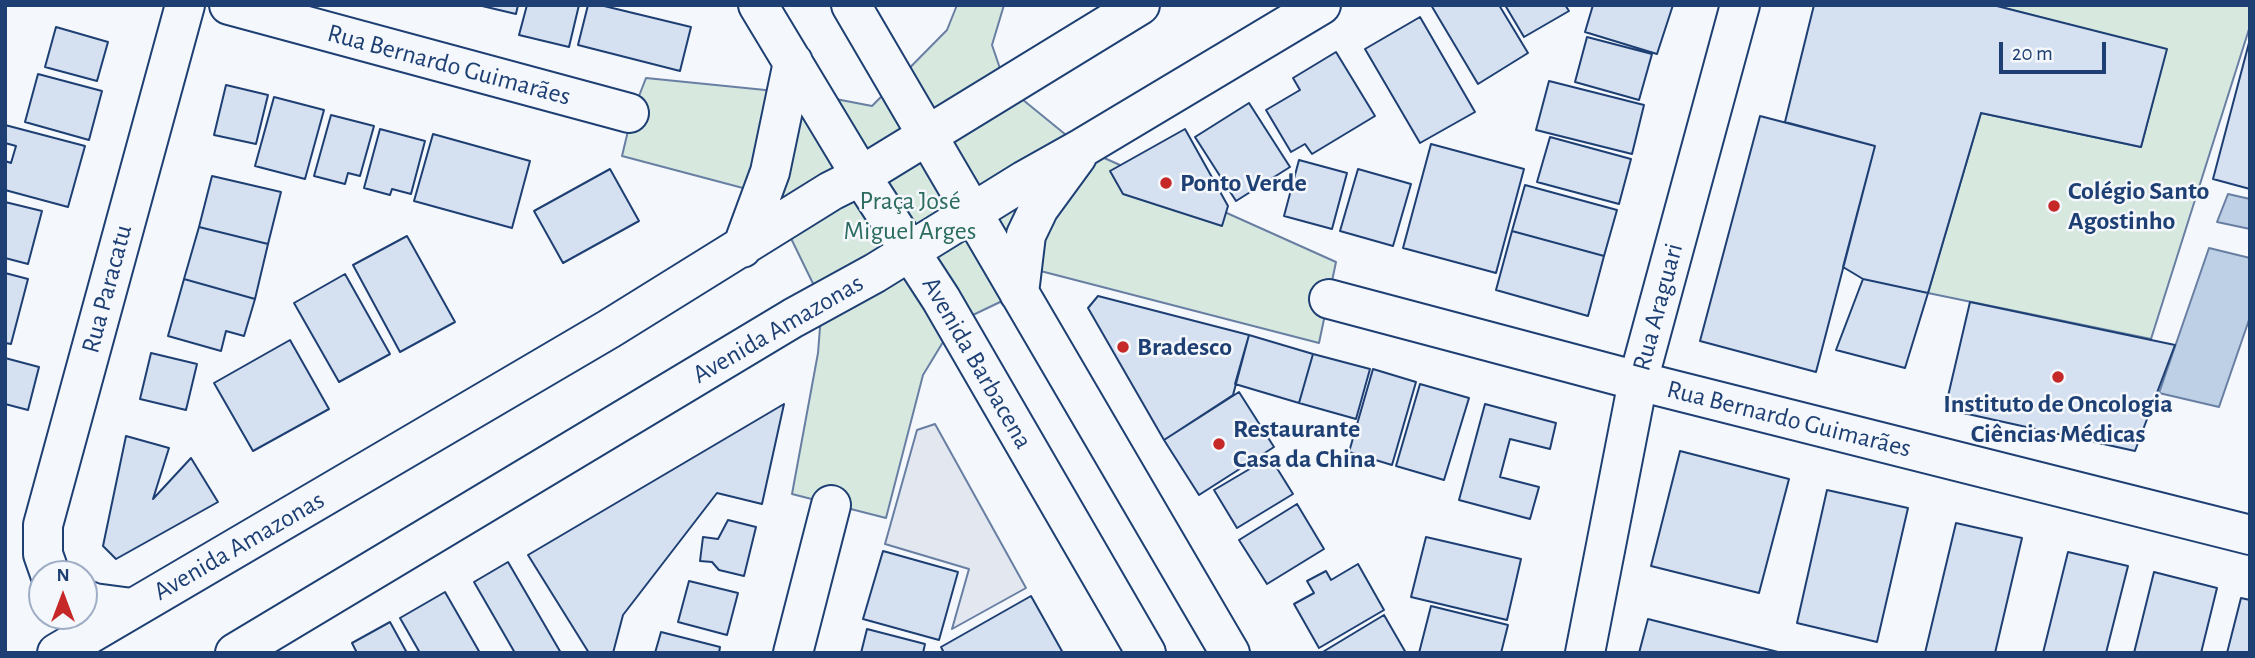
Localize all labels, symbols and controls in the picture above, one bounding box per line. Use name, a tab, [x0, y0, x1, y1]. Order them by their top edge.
street label: Rua Bernardo Guimarães	[324, 18, 574, 112]
scale bar	[2003, 28, 2110, 72]
text: 20 m	[2012, 43, 2053, 64]
place label: Ponto Verde	[1180, 167, 1307, 199]
marker: Ponto Verde	[1158, 175, 1174, 191]
place label: Colégio Santo Agostinho	[2068, 175, 2209, 236]
park label: Praça José Miguel Arges	[844, 185, 976, 246]
marker: Colégio Santo Agostinho	[2046, 198, 2062, 214]
street label: Rua Paracatu	[75, 221, 139, 357]
street label: Rua Araguari	[1626, 240, 1690, 374]
street label: Avenida Amazonas	[687, 267, 869, 391]
street label: Avenida Barbacena	[915, 271, 1039, 455]
place label: Bradesco	[1137, 331, 1232, 363]
marker: Bradesco	[1115, 339, 1131, 355]
marker: Instituto de Oncologia Ciências Médicas	[2050, 369, 2066, 385]
street label: Rua Bernardo Guimarães	[1664, 374, 1914, 464]
place label: Instituto de Oncologia Ciências Médicas	[1943, 388, 2173, 450]
place label: Restaurante Casa da China	[1233, 413, 1376, 474]
marker: Restaurante Casa da China	[1211, 436, 1227, 452]
street label: Avenida Amazonas	[148, 484, 330, 608]
north arrow	[28, 560, 98, 630]
text: N	[56, 566, 70, 585]

